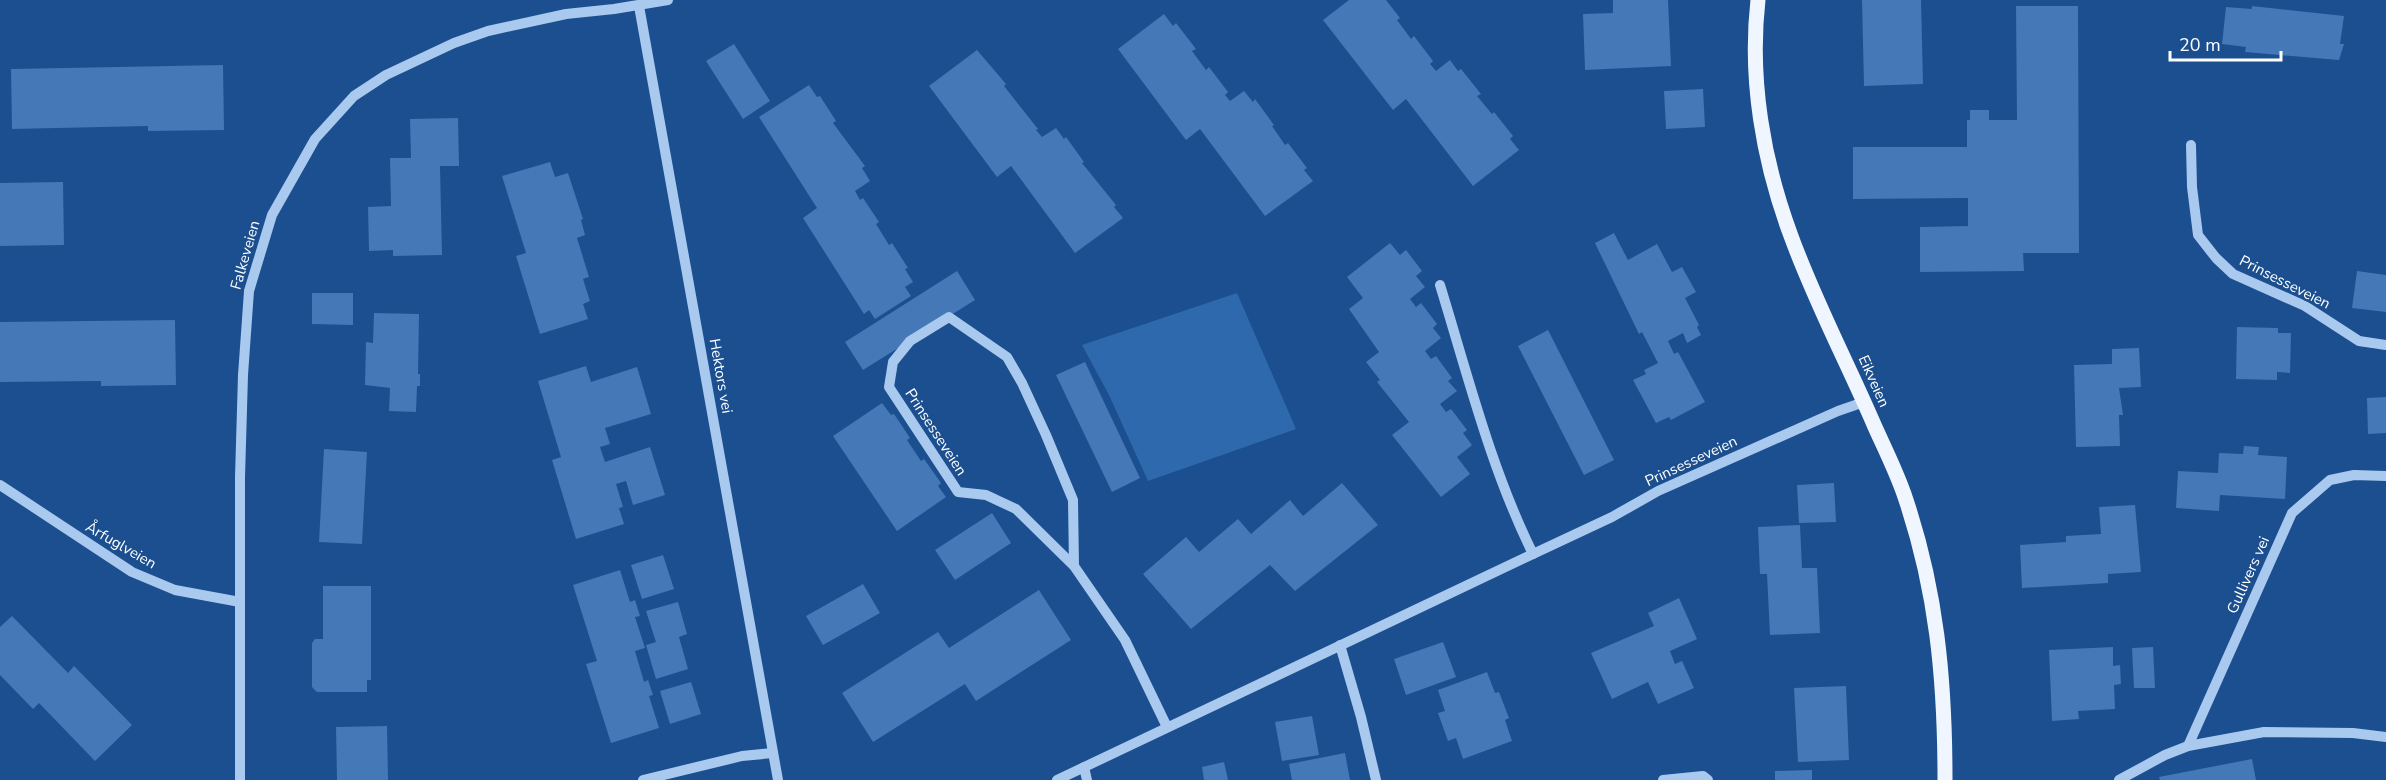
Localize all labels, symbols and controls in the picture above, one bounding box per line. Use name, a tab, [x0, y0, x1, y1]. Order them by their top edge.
scale bar	[2170, 24, 2281, 62]
text: 20 m	[2179, 33, 2221, 57]
street label: Falkeveien	[226, 218, 264, 292]
street label: Prinsesseveien	[2236, 250, 2334, 314]
street label: Hektors vei	[705, 337, 737, 415]
street label: Eikveien	[1854, 352, 1894, 410]
street label: Prinsesseveien	[900, 385, 972, 479]
street label: Prinsesseveien	[1642, 431, 1740, 491]
street label: Årfuglveien	[82, 516, 161, 573]
street label: Gullivers vei	[2222, 533, 2274, 617]

